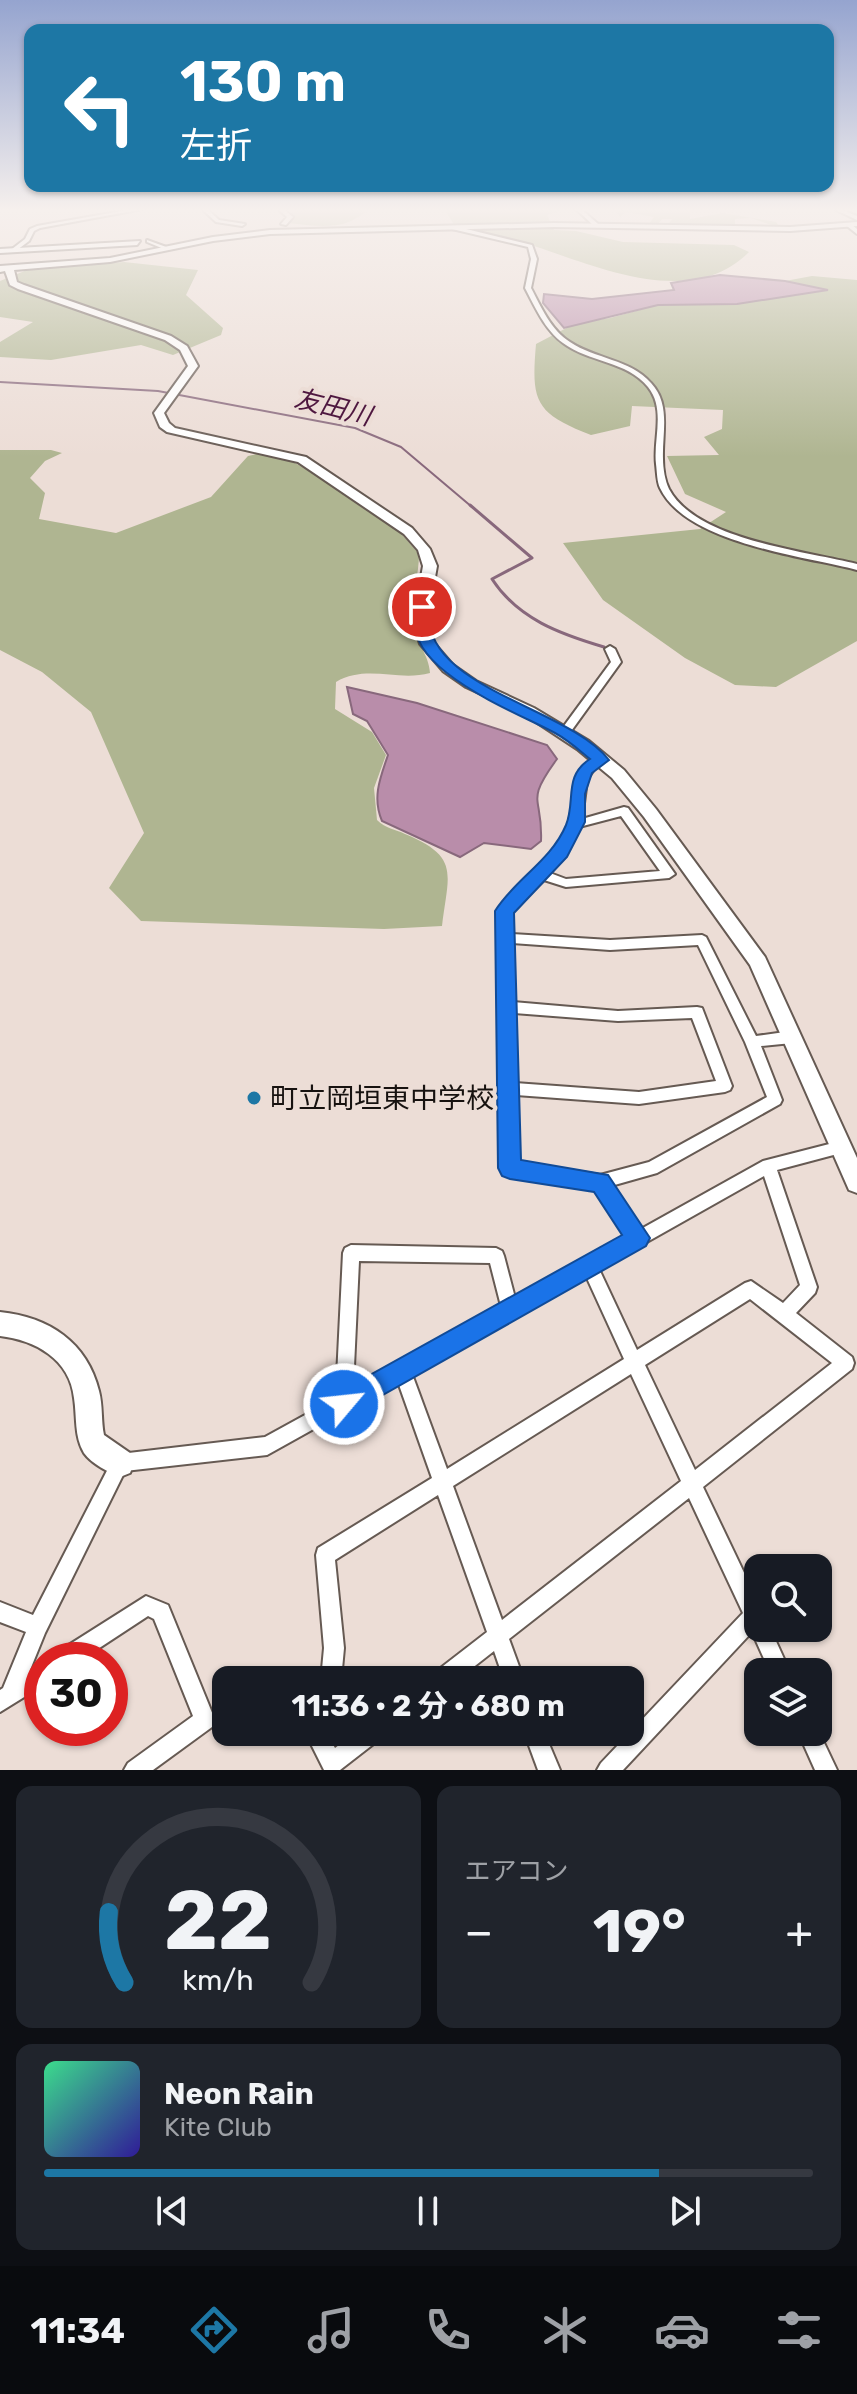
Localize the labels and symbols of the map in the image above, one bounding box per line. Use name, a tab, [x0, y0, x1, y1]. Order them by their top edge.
water label: 友田川	[291, 383, 377, 433]
pin	[388, 573, 456, 641]
place label: 町立岡垣東中学校	[270, 1082, 494, 1115]
marker: 町立岡垣東中学校	[245, 1089, 263, 1107]
position arrow	[302, 1362, 386, 1446]
speed limit sign: 30	[24, 1642, 128, 1746]

